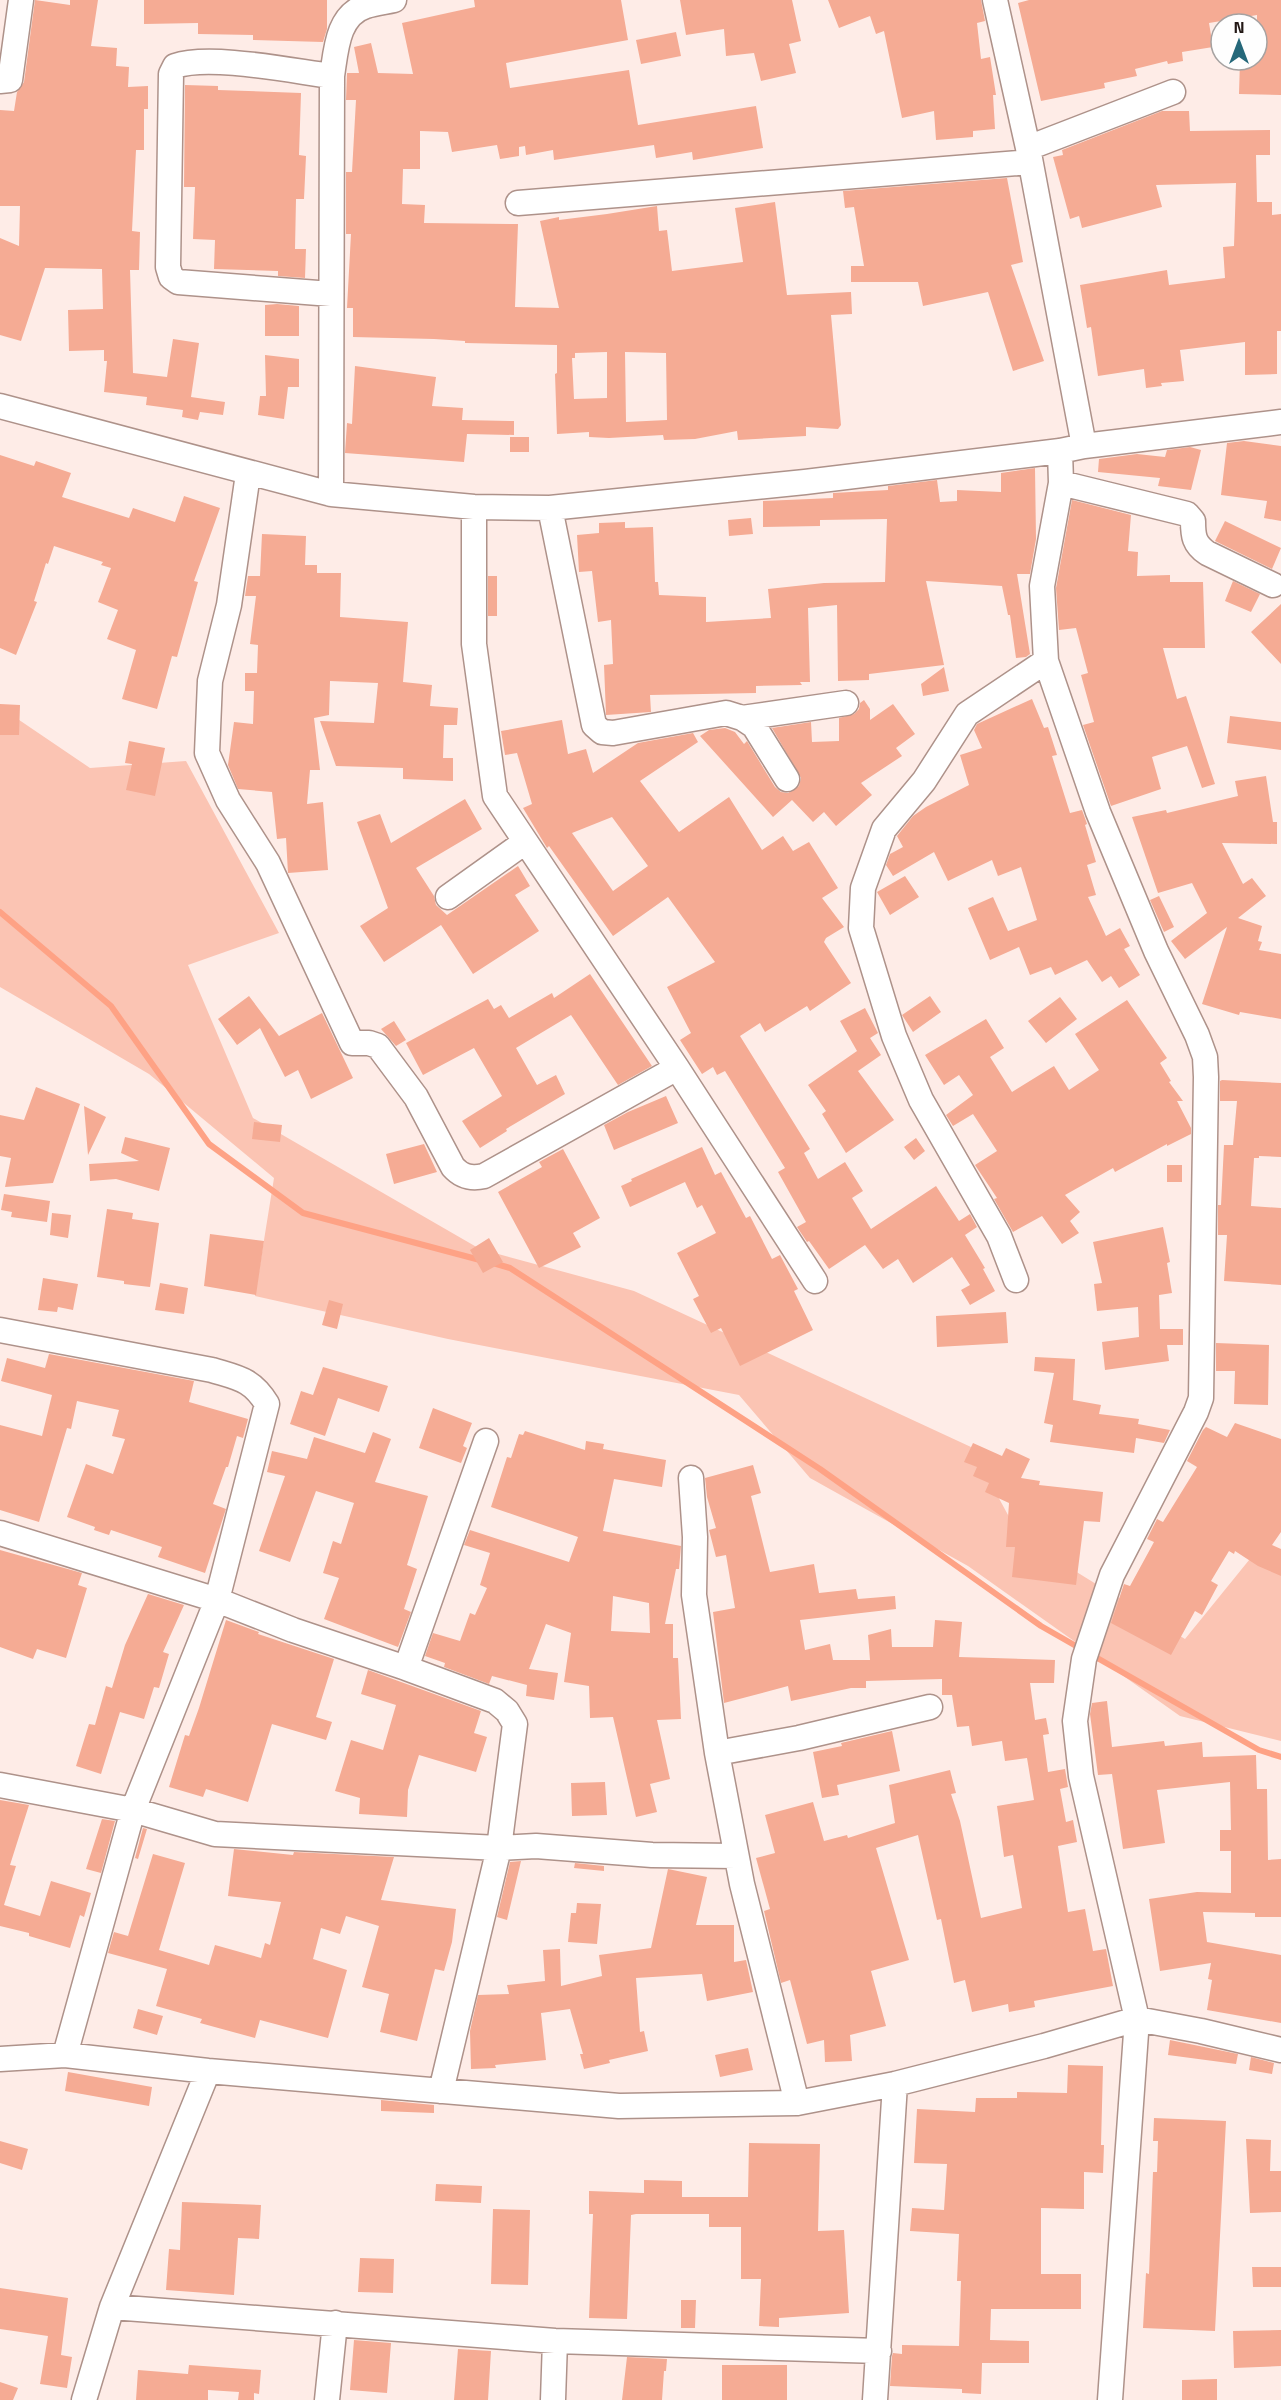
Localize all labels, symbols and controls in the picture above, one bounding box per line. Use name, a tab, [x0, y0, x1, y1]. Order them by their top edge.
north arrow	[1209, 12, 1269, 72]
text: N	[1233, 15, 1245, 39]

